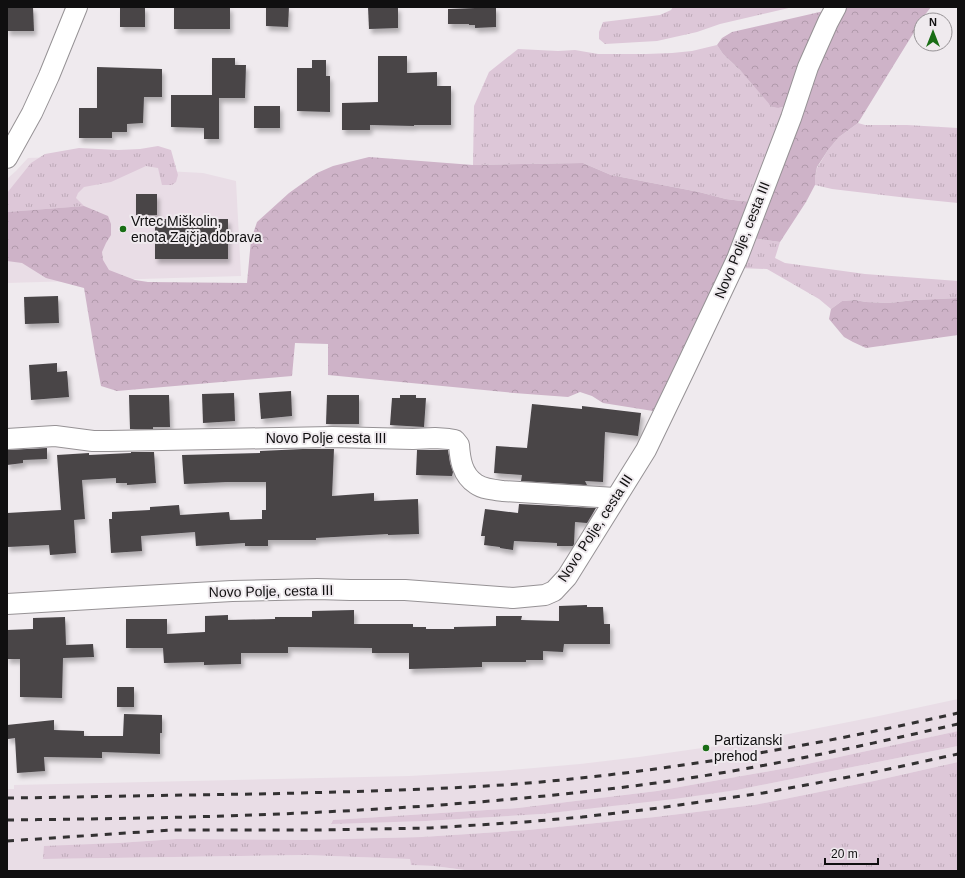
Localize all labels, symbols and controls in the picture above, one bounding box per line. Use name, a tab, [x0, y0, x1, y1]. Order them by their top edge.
north arrow	[913, 12, 953, 52]
text: N	[929, 16, 937, 28]
street label: Novo Polje, cesta III	[711, 179, 773, 301]
place label: Vrtec Miškolin, enota Zajčja dobrava	[131, 213, 262, 245]
marker: Vrtec Miškolin, enota Zajčja dobrava	[118, 224, 128, 234]
street label: Novo Polje cesta III	[266, 430, 386, 446]
street label: Novo Polje, cesta III	[554, 471, 636, 585]
street label: Novo Polje, cesta III	[209, 582, 333, 600]
place label: Partizanski prehod	[714, 732, 782, 764]
marker: Partizanski prehod	[701, 743, 711, 753]
scale bar	[825, 840, 878, 866]
text: 20 m	[831, 847, 858, 861]

